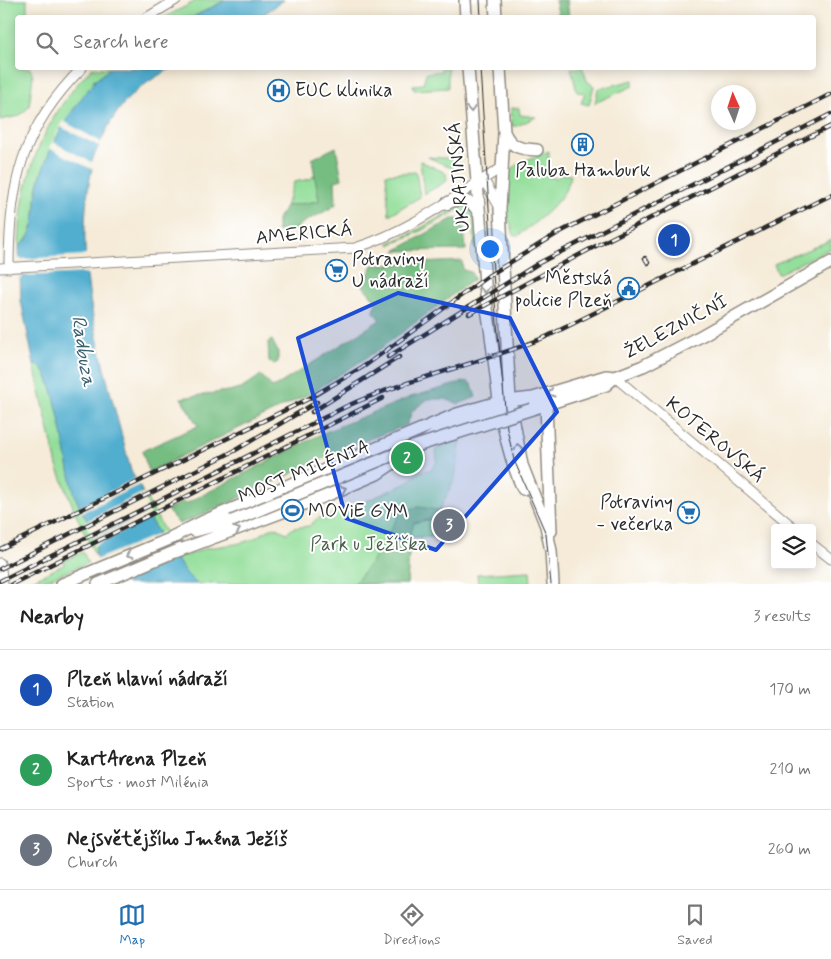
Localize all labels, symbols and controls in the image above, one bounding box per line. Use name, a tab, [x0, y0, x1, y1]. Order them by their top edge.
search box	[15, 15, 816, 70]
icon: search	[33, 29, 61, 57]
text: Search here	[73, 30, 169, 55]
hospital icon: EUC klinika	[267, 78, 291, 102]
place label: EUC klinika	[295, 78, 393, 103]
north arrow	[711, 85, 756, 130]
one-way arrow	[465, 105, 476, 113]
street label: UKRAJINSKÁ	[441, 121, 476, 233]
building icon: Paluba Hamburk	[571, 132, 595, 156]
place label: Paluba Hamburk	[515, 158, 651, 183]
street label: AMERICKÁ	[255, 216, 353, 251]
pin: 1	[658, 221, 690, 259]
your location	[477, 236, 503, 262]
place label: Potraviny U nádraží	[352, 247, 429, 294]
supermarket icon: Potraviny U nádraží	[324, 258, 348, 282]
place label: Městská policie Plzeň	[515, 266, 612, 313]
public building icon: Městská policie Plzeň	[616, 277, 640, 301]
one-way arrow	[480, 286, 491, 294]
street label: ŽELEZNIČNÍ	[619, 288, 732, 365]
water label: Radbuza	[64, 314, 102, 389]
one-way arrow	[488, 351, 499, 359]
one-way arrow	[547, 387, 556, 398]
street label: KOTEROVSKÁ	[660, 390, 770, 489]
street label: MOST MILÉNIA	[234, 433, 373, 510]
pin: 2	[391, 439, 423, 477]
one-way arrow	[513, 443, 524, 452]
one-way arrow	[338, 484, 347, 495]
place label: Potraviny - večerka	[597, 490, 673, 537]
sports icon: MOViE GYM	[280, 499, 304, 523]
place label: MOViE GYM	[308, 499, 409, 524]
supermarket icon: Potraviny - večerka	[677, 501, 701, 525]
pin: 3	[433, 506, 465, 544]
map controls	[771, 524, 816, 569]
button: layers	[771, 524, 816, 569]
one-way arrow	[233, 526, 241, 536]
park label: Park u Ježíška	[310, 532, 428, 557]
one-way arrow	[125, 548, 134, 559]
text: Nearby	[20, 603, 84, 631]
text: 3 results	[753, 606, 811, 627]
text: Plzeň hlavní nádraží	[67, 667, 228, 692]
text: 1	[32, 679, 40, 700]
text: 170 m	[769, 679, 811, 700]
text: Station	[67, 692, 114, 713]
text: KartArena Plzeň	[67, 747, 207, 772]
text: 2	[32, 759, 40, 780]
text: 210 m	[770, 759, 811, 780]
text: Sports · most Milénia	[67, 772, 209, 793]
text: Nejsvětějšího Jména Ježíš	[67, 827, 287, 852]
text: 3	[32, 839, 40, 860]
text: 260 m	[768, 839, 811, 860]
text: Church	[67, 852, 118, 873]
tab: Map	[118, 901, 146, 949]
tab: Directions	[383, 901, 441, 949]
tab: Saved	[677, 901, 713, 949]

